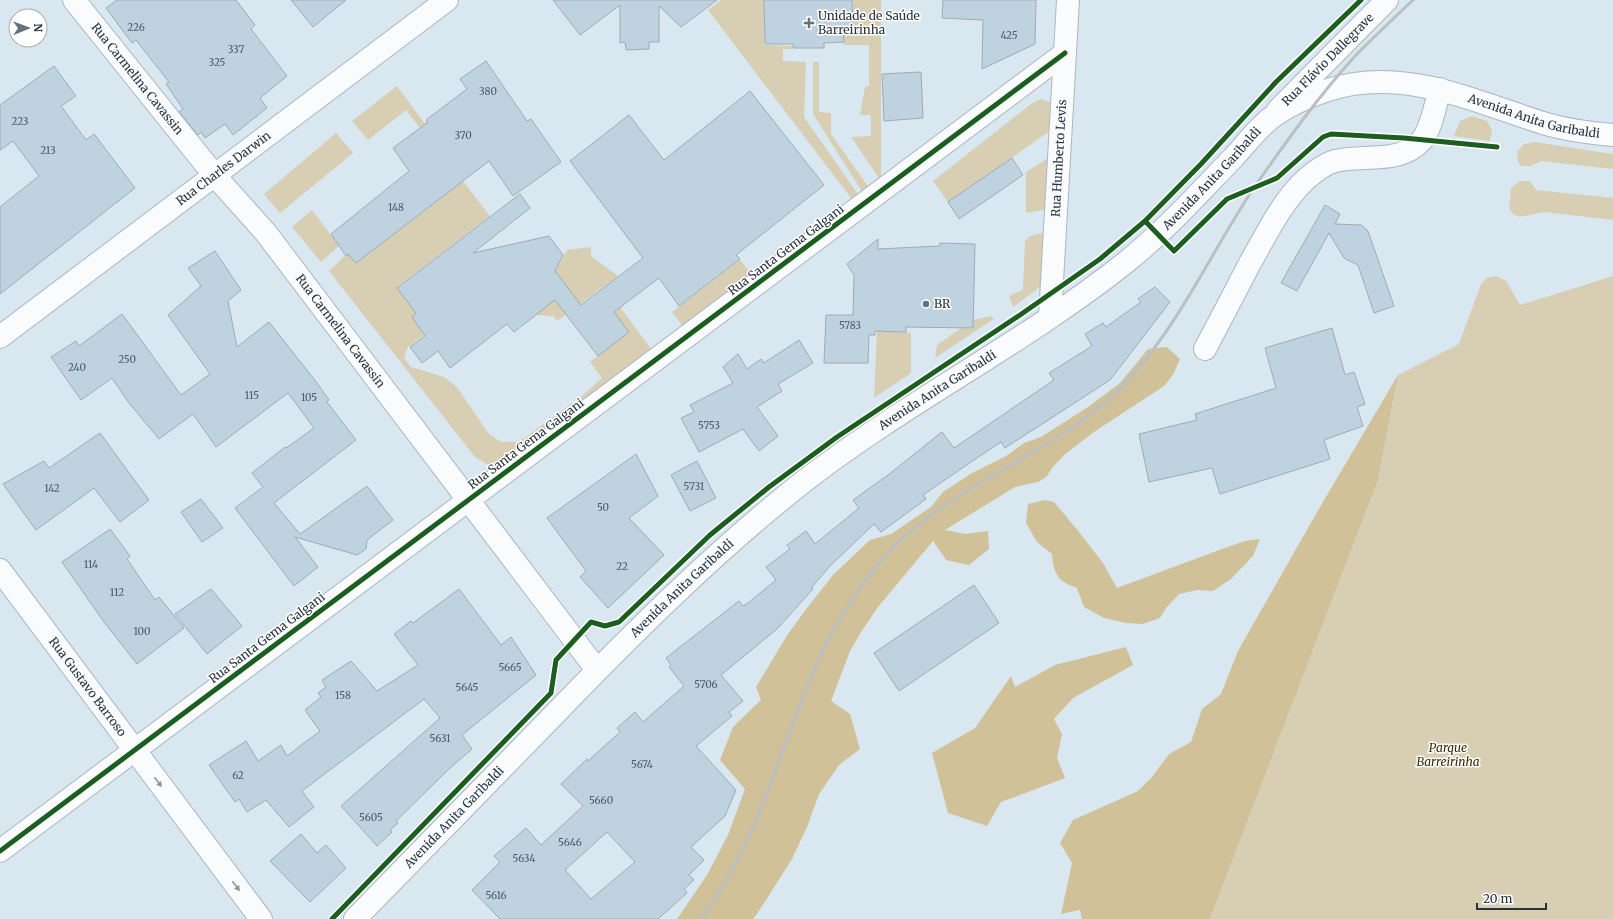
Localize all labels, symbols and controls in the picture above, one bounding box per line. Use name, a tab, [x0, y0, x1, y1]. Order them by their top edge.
north arrow	[8, 8, 48, 48]
place label: Unidade de Saúde Barreirinha	[818, 8, 920, 37]
street label: Rua Flávio Dallegrave	[1279, 10, 1377, 109]
marker: Unidade de Saúde Barreirinha	[803, 17, 815, 29]
street label: Rua Carmelina Cavassin	[88, 20, 187, 137]
house number: 226	[127, 21, 145, 34]
text: N	[31, 23, 45, 33]
house number: 425	[1000, 29, 1018, 42]
house number: 337	[228, 43, 244, 56]
house number: 325	[209, 56, 226, 69]
house number: 380	[479, 85, 497, 98]
street label: Avenida Anita Garibaldi	[1465, 90, 1601, 141]
street label: Rua Humberto Levis	[1048, 99, 1069, 217]
house number: 223	[11, 115, 29, 128]
street label: Avenida Anita Garibaldi	[1158, 124, 1264, 234]
street label: Rua Charles Darwin	[173, 128, 274, 208]
house number: 370	[454, 129, 472, 142]
house number: 213	[40, 144, 56, 157]
house number: 148	[388, 201, 404, 214]
street label: Rua Santa Gema Galgani	[725, 201, 847, 298]
street label: Rua Carmelina Cavassin	[293, 271, 389, 391]
place label: BR	[934, 296, 951, 311]
marker: BR	[921, 299, 931, 309]
house number: 5783	[839, 319, 861, 332]
street label: Avenida Anita Garibaldi	[875, 347, 999, 433]
house number: 250	[118, 353, 136, 366]
house number: 240	[68, 361, 86, 374]
house number: 115	[245, 389, 259, 402]
house number: 105	[301, 391, 317, 404]
street label: Rua Santa Gema Galgani	[465, 395, 587, 492]
house number: 5753	[698, 419, 720, 432]
house number: 5731	[684, 480, 705, 493]
house number: 142	[44, 482, 60, 495]
house number: 50	[597, 501, 609, 514]
street label: Avenida Anita Garibaldi	[626, 536, 736, 641]
house number: 114	[84, 558, 98, 571]
house number: 22	[616, 560, 628, 573]
house number: 112	[110, 586, 124, 599]
street label: Rua Santa Gema Galgani	[206, 589, 328, 686]
house number: 100	[133, 625, 151, 638]
street label: Rua Gustavo Barroso	[46, 634, 130, 739]
house number: 5665	[498, 661, 522, 674]
house number: 5706	[694, 678, 718, 691]
house number: 5645	[456, 681, 479, 694]
house number: 158	[335, 689, 351, 702]
house number: 5631	[430, 732, 451, 745]
park label: Parque Barreirinha	[1416, 740, 1480, 769]
house number: 5674	[631, 758, 653, 771]
street label: Avenida Anita Garibaldi	[400, 763, 507, 872]
house number: 62	[232, 769, 244, 782]
one-way arrow	[154, 776, 162, 787]
house number: 5660	[589, 794, 613, 807]
house number: 5605	[359, 811, 383, 824]
house number: 5646	[558, 836, 582, 849]
house number: 5634	[513, 852, 535, 865]
one-way arrow	[232, 880, 240, 891]
scale bar	[1477, 885, 1546, 911]
house number: 5616	[485, 889, 507, 902]
text: 20 m	[1483, 891, 1512, 906]

